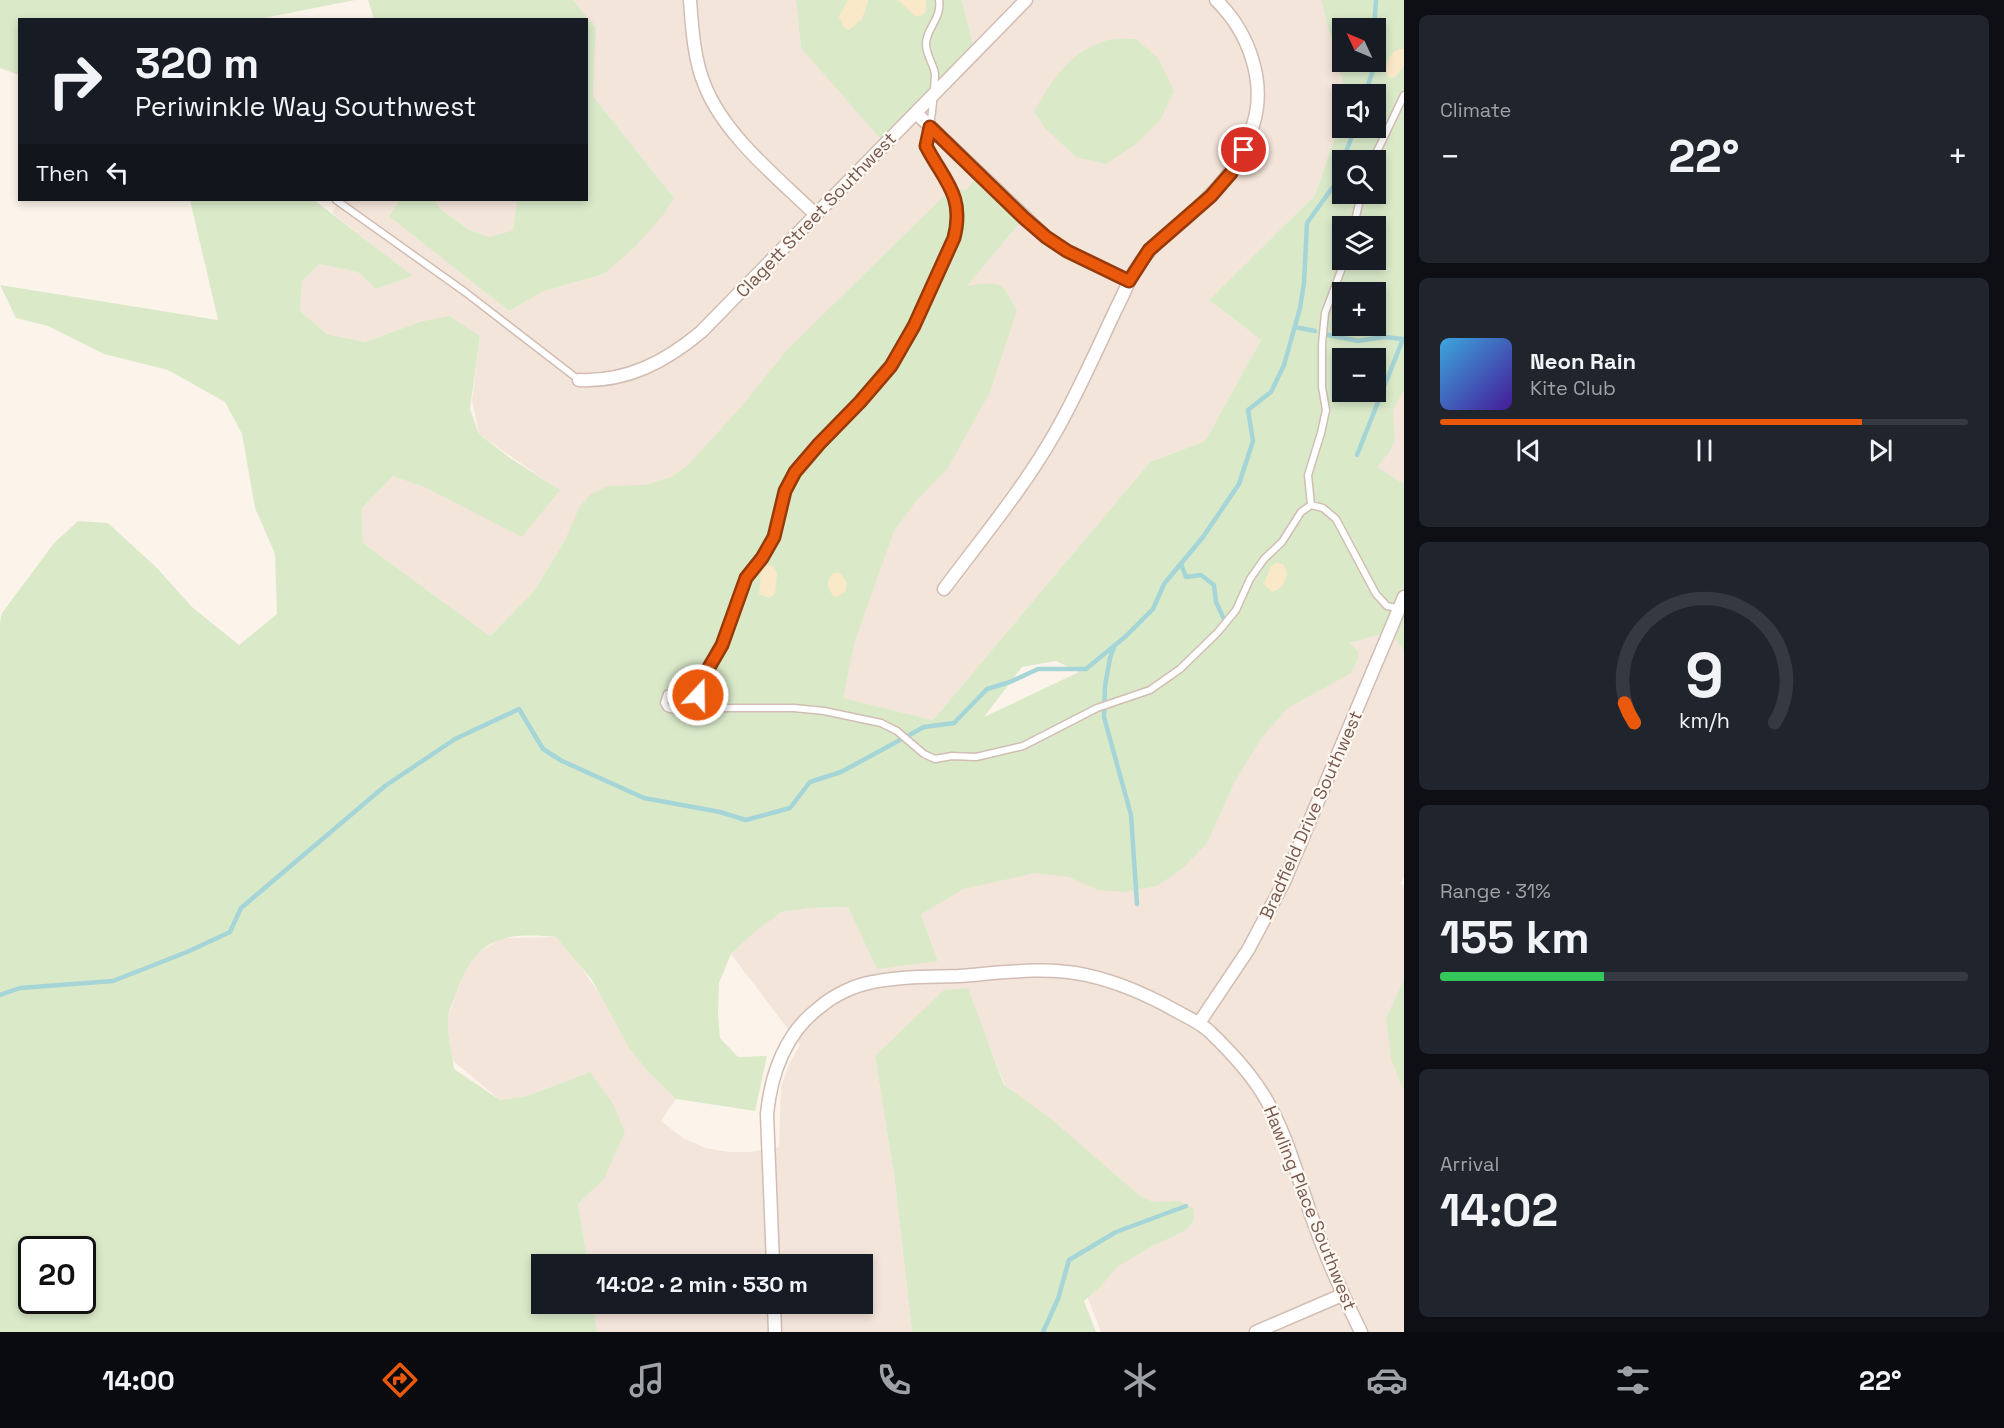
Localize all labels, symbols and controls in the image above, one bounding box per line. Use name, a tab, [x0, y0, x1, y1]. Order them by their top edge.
north arrow	[1332, 18, 1386, 72]
map controls	[1332, 18, 1386, 402]
text: 320 m	[135, 37, 259, 90]
icon: right	[36, 42, 114, 120]
button: sound	[1332, 84, 1386, 138]
text: Periwinkle Way Southwest	[135, 89, 476, 124]
text: Climate	[1440, 97, 1511, 123]
pin	[1218, 124, 1269, 175]
street label: Clagett Street Southwest	[730, 127, 901, 302]
text: 22°	[1668, 128, 1740, 185]
icon: arrive	[1227, 133, 1260, 166]
text: −	[1440, 136, 1460, 178]
text: +	[1948, 136, 1968, 178]
button: search	[1332, 150, 1386, 204]
icon: left	[101, 156, 134, 189]
text: Then	[36, 159, 89, 187]
button: layers	[1332, 216, 1386, 270]
button: +	[1332, 282, 1386, 336]
text: Neon Rain	[1530, 347, 1636, 375]
button: −	[1332, 348, 1386, 402]
text: Kite Club	[1530, 375, 1616, 401]
icon: previous	[1512, 434, 1545, 467]
icon: pause	[1688, 434, 1721, 467]
icon: next	[1864, 434, 1897, 467]
text: 9	[1685, 636, 1723, 715]
position arrow	[666, 663, 730, 727]
street label: Bradfield Drive Southwest	[1254, 707, 1367, 923]
text: km/h	[1678, 707, 1730, 734]
text: Range · 31%	[1440, 878, 1551, 904]
text: 155 km	[1440, 909, 1590, 966]
street label: Hawling Place Southwest	[1259, 1102, 1362, 1313]
text: Arrival	[1440, 1151, 1499, 1177]
text: 14:02	[1440, 1182, 1558, 1239]
speed limit sign: 20	[18, 1236, 96, 1314]
text: 14:02 · 2 min · 530 m	[596, 1270, 808, 1298]
icon: directions	[379, 1359, 421, 1401]
icon: music	[626, 1359, 668, 1401]
icon: phone	[873, 1359, 915, 1401]
icon: climate	[1119, 1359, 1161, 1401]
icon: car	[1366, 1359, 1408, 1401]
icon: filters	[1612, 1359, 1654, 1401]
text: 14:00	[102, 1363, 175, 1398]
text: 22°	[1859, 1363, 1902, 1398]

